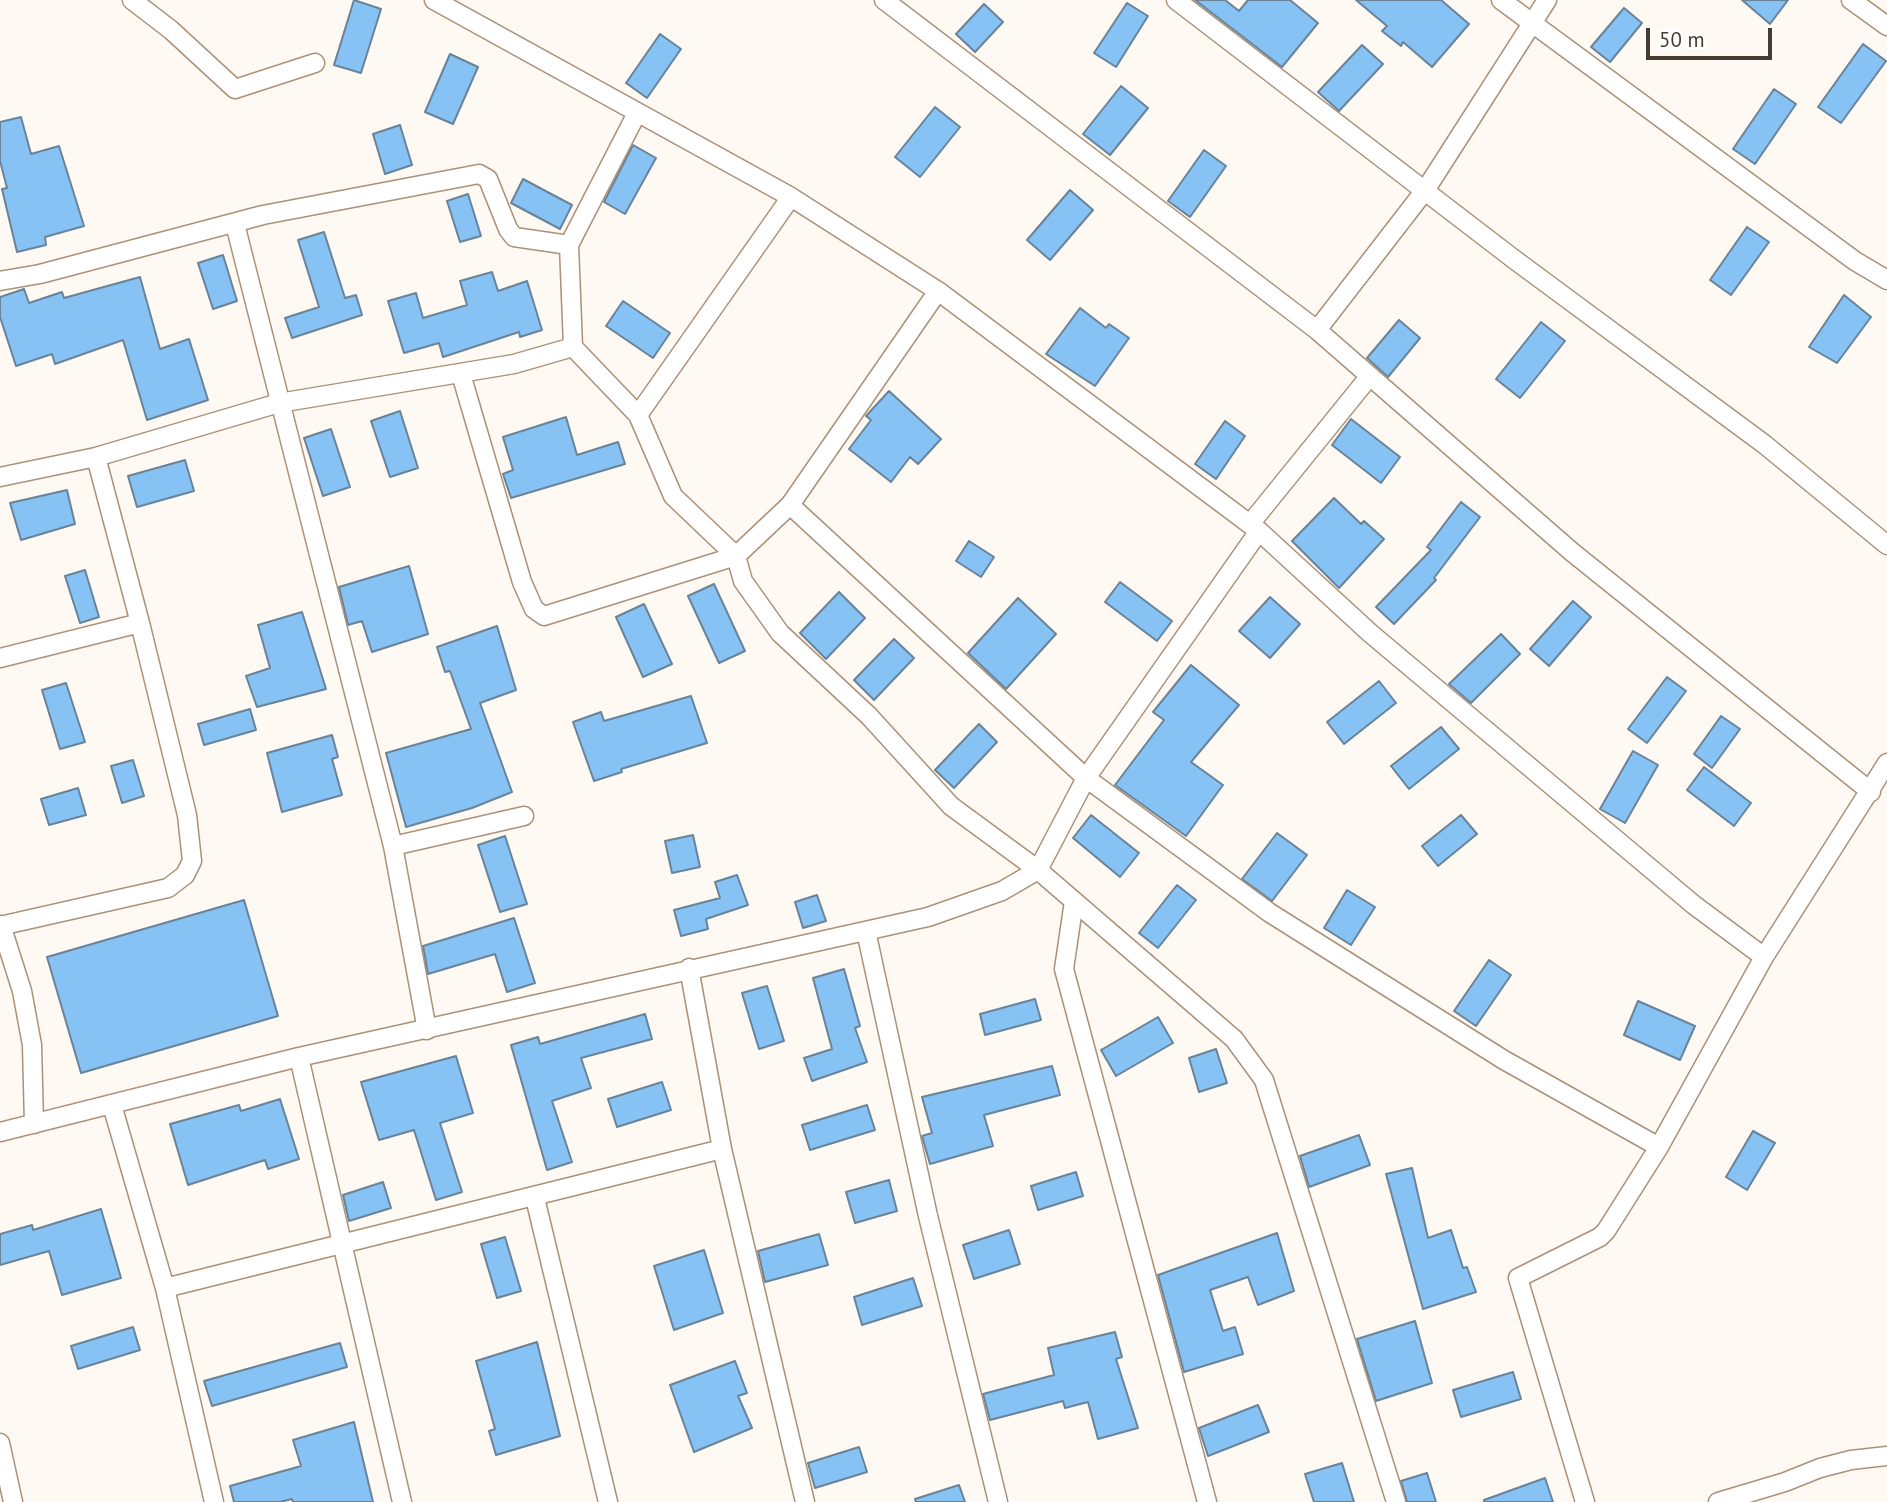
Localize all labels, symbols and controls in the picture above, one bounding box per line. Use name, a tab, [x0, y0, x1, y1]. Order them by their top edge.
scale bar	[1649, 14, 1775, 58]
text: 50 m	[1659, 26, 1705, 53]

